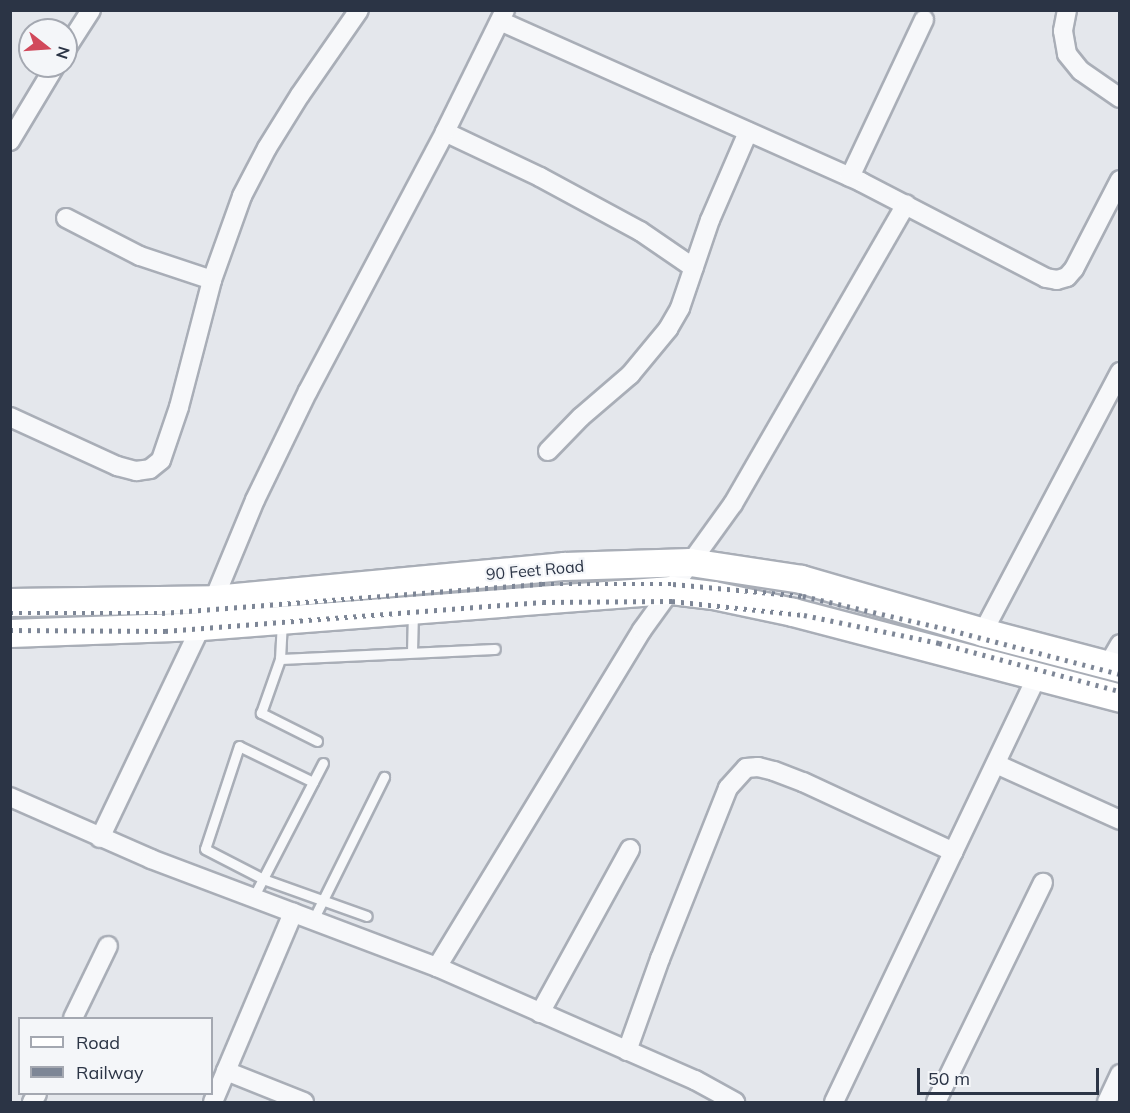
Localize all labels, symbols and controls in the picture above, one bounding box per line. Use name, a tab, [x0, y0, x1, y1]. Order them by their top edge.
north arrow	[18, 18, 78, 78]
text: N	[52, 44, 75, 61]
street label: 90 Feet Road	[485, 556, 585, 584]
legend	[18, 1017, 213, 1095]
text: Road	[76, 1031, 120, 1054]
scale bar	[920, 1056, 1102, 1094]
text: Railway	[76, 1061, 144, 1084]
text: 50 m	[928, 1067, 970, 1090]

